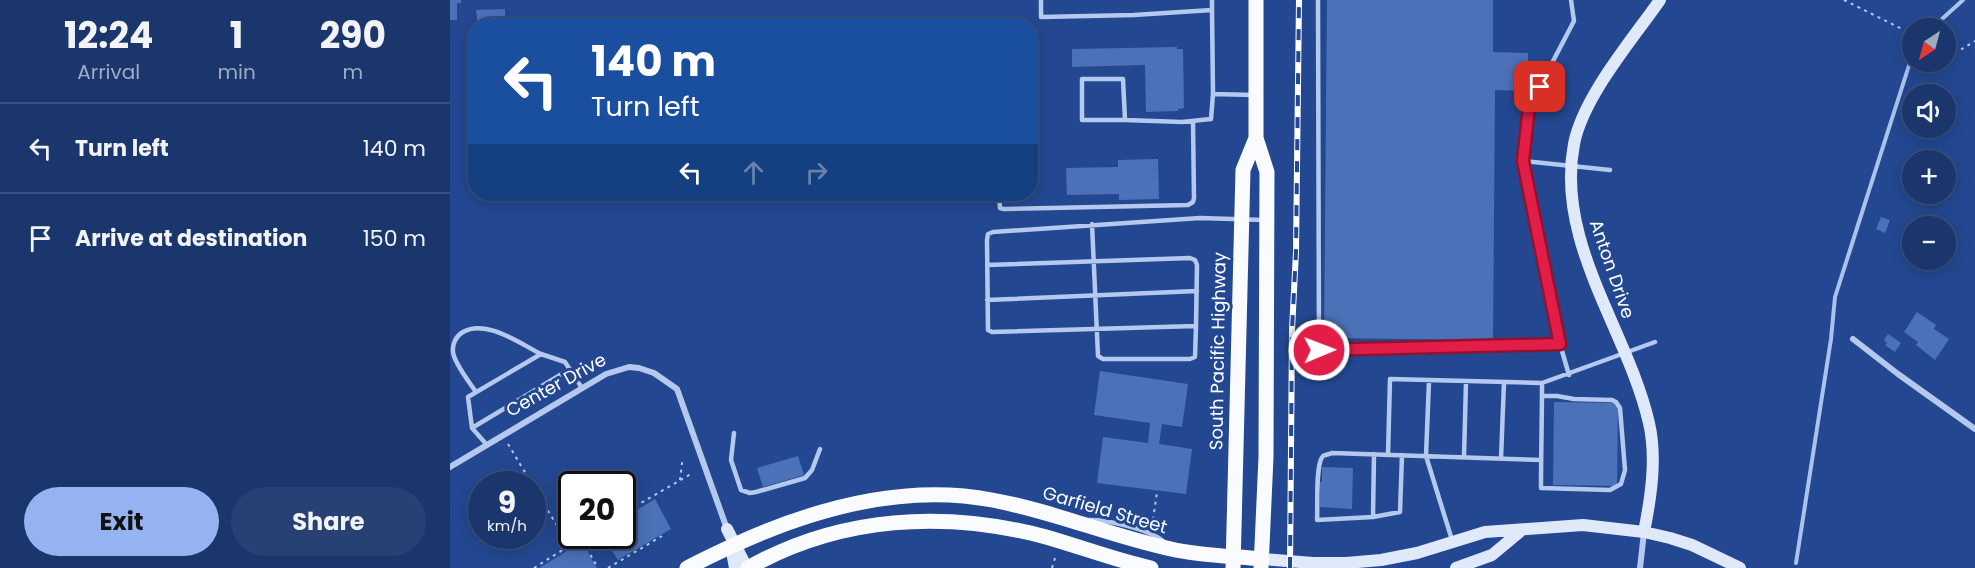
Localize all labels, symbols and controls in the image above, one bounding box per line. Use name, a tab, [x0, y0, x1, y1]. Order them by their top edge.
text: 12:24	[64, 10, 153, 61]
text: 1	[230, 10, 243, 61]
text: 290	[320, 10, 386, 61]
north arrow	[1902, 18, 1956, 72]
map controls	[1902, 18, 1956, 270]
text: 140 m	[591, 32, 716, 91]
icon: left	[492, 42, 570, 120]
text: Arrival	[77, 58, 140, 86]
text: min	[217, 58, 256, 86]
text: m	[343, 58, 363, 86]
pin	[1514, 61, 1565, 112]
icon: arrive	[1523, 70, 1556, 103]
button: sound	[1902, 84, 1956, 138]
text: Turn left	[591, 88, 700, 125]
icon: left	[24, 132, 57, 165]
text: Turn left	[75, 133, 169, 164]
text: 140 m	[363, 133, 426, 164]
button: +	[1902, 150, 1956, 204]
icon: left	[674, 156, 707, 189]
icon: ahead	[737, 156, 770, 189]
icon: right	[800, 156, 833, 189]
street label: Anton Drive	[1584, 216, 1641, 322]
button: −	[1902, 216, 1956, 270]
icon: arrive	[24, 222, 57, 255]
text: Arrive at destination	[75, 223, 307, 254]
text: 150 m	[363, 223, 426, 254]
street label: South Pacific Highway	[1203, 252, 1232, 450]
position arrow	[1287, 318, 1351, 382]
street label: Center Drive	[501, 347, 610, 422]
speed limit sign: 20	[558, 471, 636, 549]
street label: Garfield Street	[1040, 480, 1170, 539]
text: 9	[498, 481, 516, 524]
button: Exit	[24, 487, 219, 556]
button: Share	[231, 487, 426, 556]
text: km/h	[487, 515, 527, 536]

